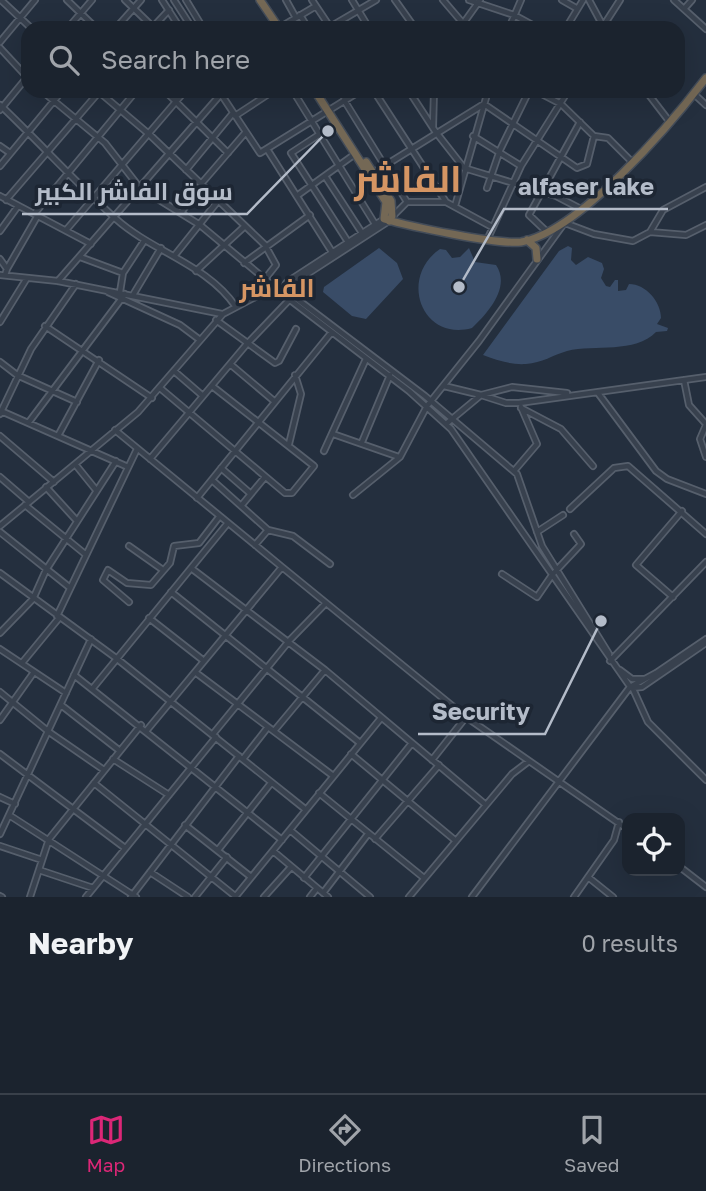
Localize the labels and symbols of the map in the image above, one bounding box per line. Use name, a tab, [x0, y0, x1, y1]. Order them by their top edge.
district label: الفاشر	[354, 156, 461, 202]
callout: alfaser lake	[504, 164, 668, 209]
callout: سوق الفاشر الكبير	[22, 169, 247, 214]
text: alfaser lake	[518, 171, 654, 200]
text: سوق الفاشر الكبير	[34, 176, 233, 206]
district label: الفاشر	[238, 272, 315, 303]
callout: Security	[418, 689, 545, 734]
text: Security	[432, 696, 531, 725]

